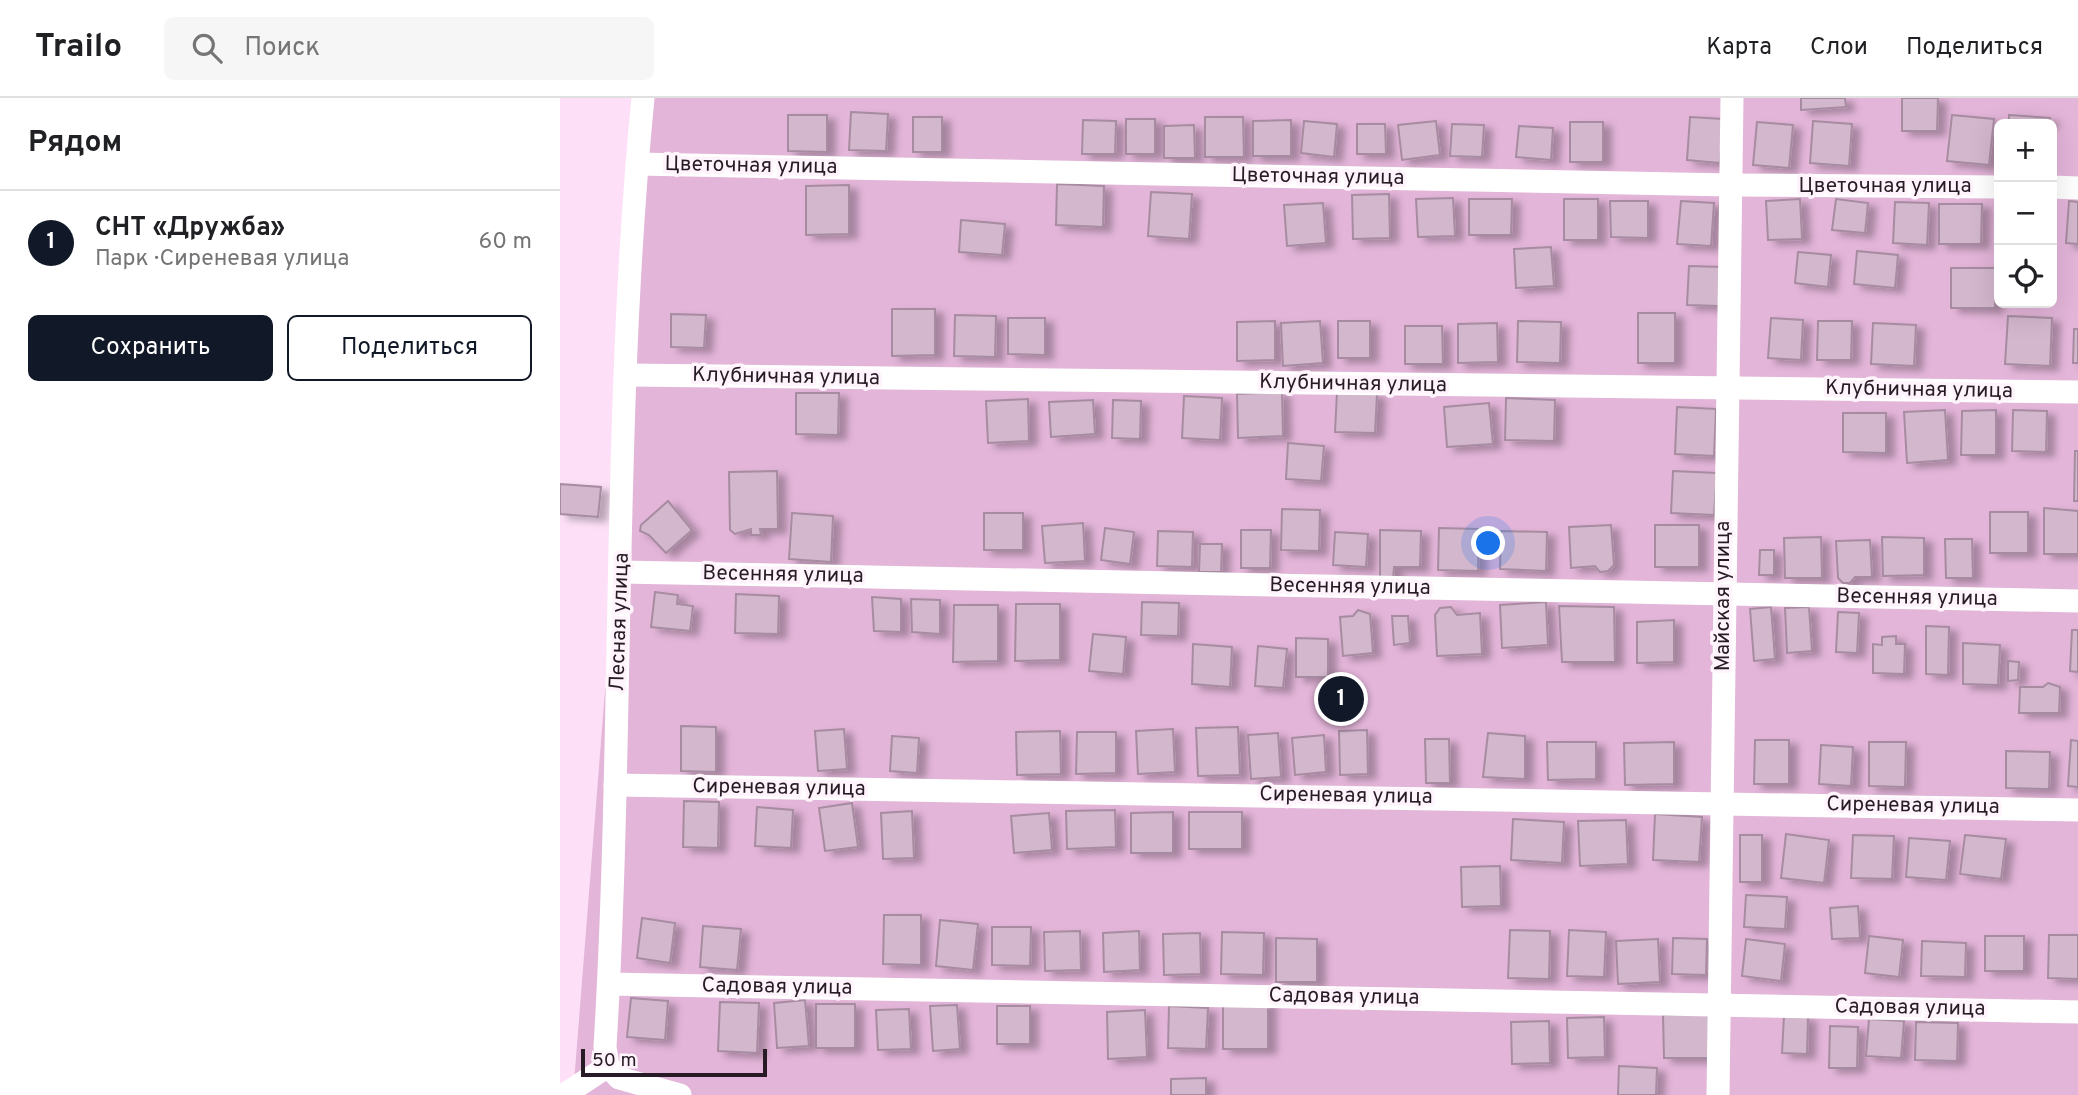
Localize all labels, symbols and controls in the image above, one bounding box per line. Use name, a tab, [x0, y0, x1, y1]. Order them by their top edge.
search box	[164, 17, 654, 80]
text: Trailo	[35, 27, 122, 69]
icon: search	[188, 29, 226, 67]
text: Поиск	[244, 32, 320, 65]
text: Карта	[1706, 33, 1772, 63]
text: Слои	[1810, 33, 1868, 63]
text: Поделиться	[1906, 33, 2043, 63]
map controls	[1994, 119, 2057, 308]
button: +	[1994, 119, 2057, 182]
text: Рядом	[28, 125, 122, 162]
street label: Цветочная улица	[664, 151, 838, 181]
street label: Цветочная улица	[1231, 162, 1405, 192]
street label: Цветочная улица	[1798, 173, 1972, 200]
button: −	[1994, 182, 2057, 245]
text: СНТ «Дружба»	[95, 212, 285, 245]
text: 1	[46, 228, 56, 257]
text: 60 m	[479, 228, 532, 257]
text: Парк · Сиреневая улица	[95, 245, 349, 274]
button: locate	[1994, 245, 2057, 308]
button: Сохранить	[28, 315, 273, 381]
button: Поделиться	[287, 315, 532, 381]
street label: Клубничная улица	[692, 362, 880, 392]
street label: Клубничная улица	[1259, 369, 1447, 399]
street label: Клубничная улица	[1825, 375, 2013, 405]
street label: Майская улица	[1710, 521, 1737, 671]
your location	[1471, 526, 1505, 560]
street label: Лесная улица	[604, 552, 636, 692]
street label: Весенняя улица	[702, 560, 864, 590]
street label: Весенняя улица	[1269, 572, 1431, 602]
street label: Весенняя улица	[1836, 583, 1998, 613]
pin: 1	[1318, 673, 1364, 725]
street label: Сиреневая улица	[692, 773, 866, 803]
street label: Сиреневая улица	[1259, 781, 1433, 811]
street label: Сиреневая улица	[1826, 791, 2000, 821]
street label: Садовая улица	[701, 972, 853, 1002]
street label: Садовая улица	[1268, 982, 1420, 1012]
street label: Садовая улица	[1834, 993, 1986, 1023]
scale bar	[581, 1046, 766, 1078]
text: 50 m	[592, 1049, 637, 1073]

